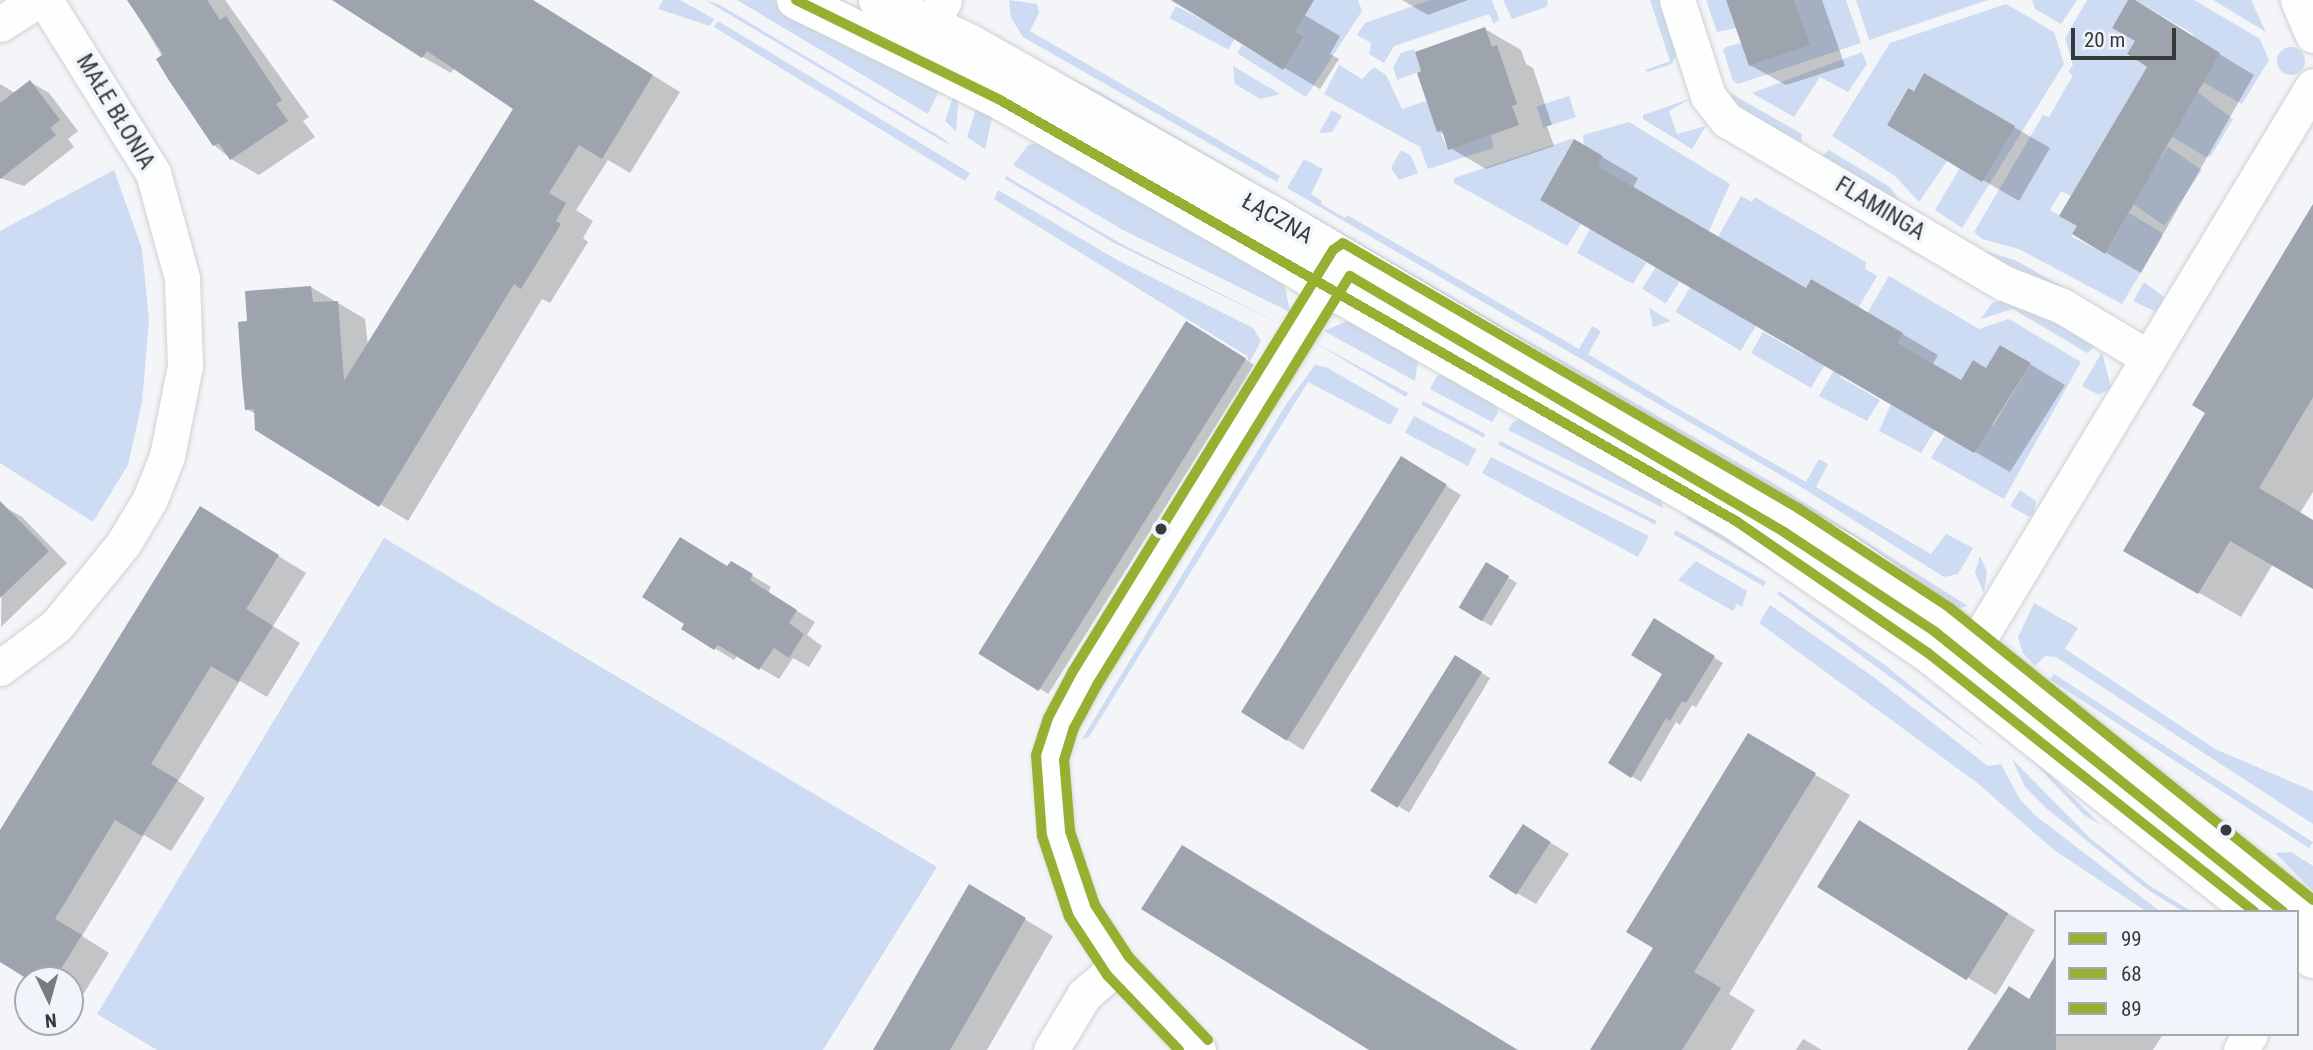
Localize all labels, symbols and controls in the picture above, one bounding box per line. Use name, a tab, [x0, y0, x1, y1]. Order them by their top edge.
scale bar	[2075, 14, 2180, 58]
text: 20 m	[2084, 28, 2125, 52]
street label: MAŁE BŁONIA	[70, 49, 160, 175]
street label: FLAMINGA	[1830, 171, 1930, 247]
street label: ŁĄCZNA	[1237, 188, 1317, 250]
unlabelled marker	[1154, 522, 1168, 536]
unlabelled marker	[2219, 823, 2233, 837]
legend	[2054, 910, 2299, 1036]
text: 99	[2121, 927, 2142, 951]
text: 68	[2121, 962, 2142, 986]
north arrow	[14, 966, 84, 1036]
text: 89	[2121, 997, 2142, 1021]
text: N	[44, 1008, 58, 1032]

